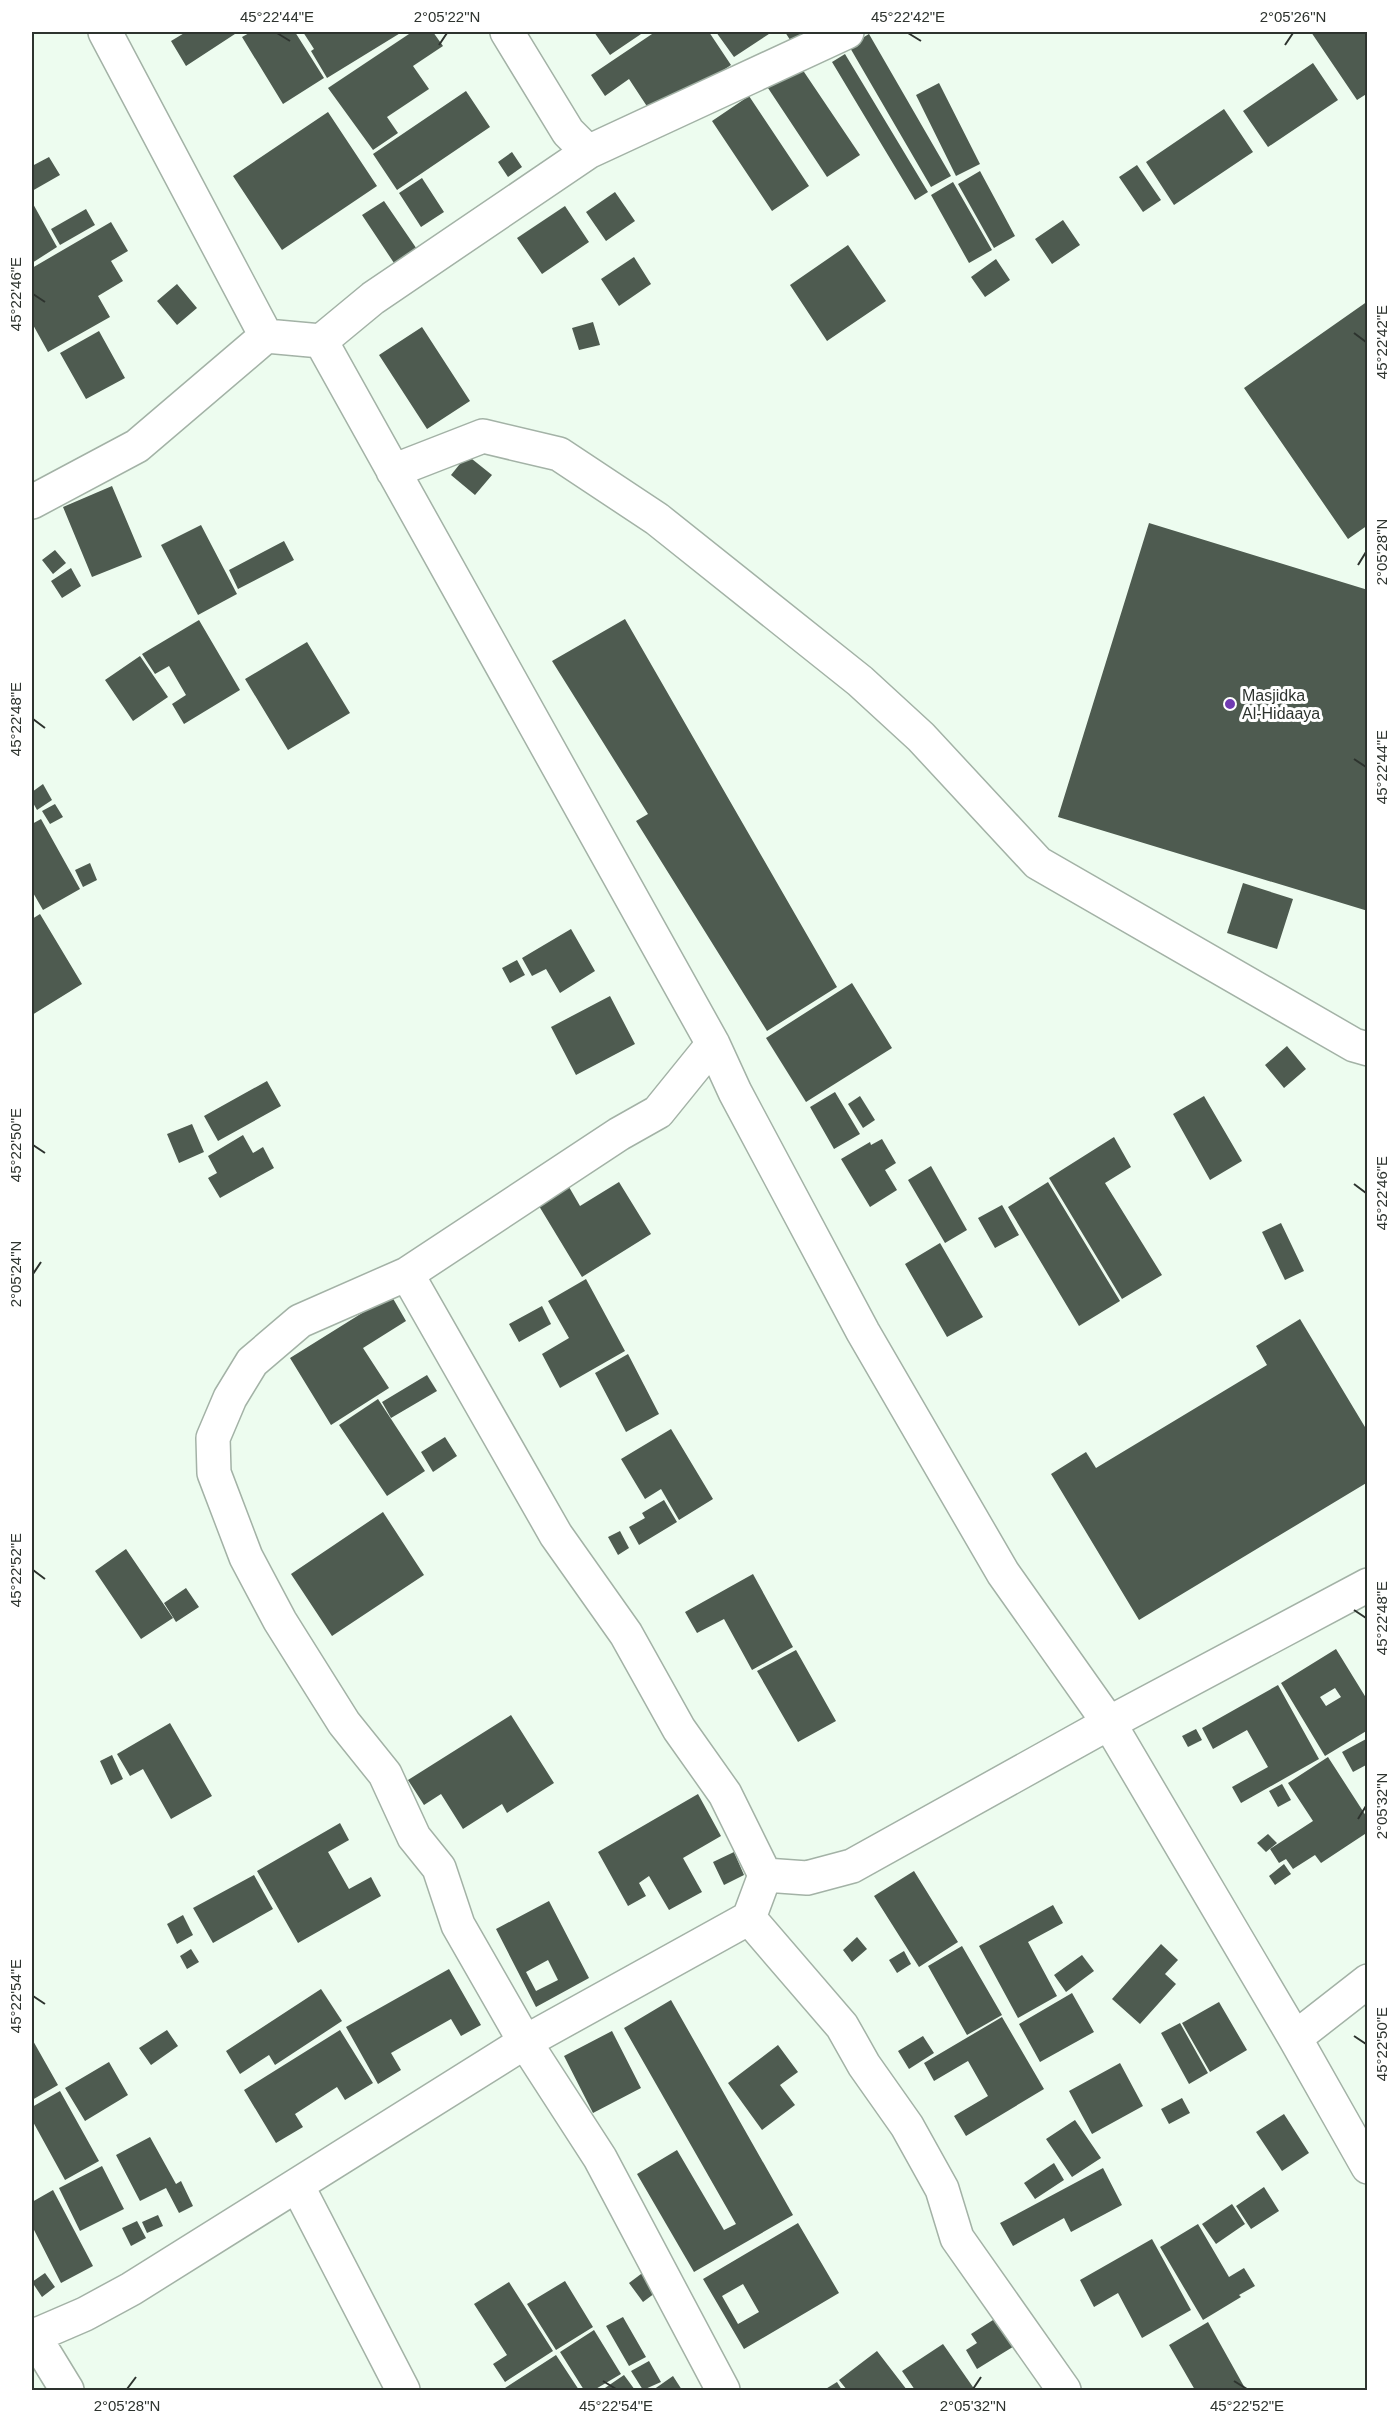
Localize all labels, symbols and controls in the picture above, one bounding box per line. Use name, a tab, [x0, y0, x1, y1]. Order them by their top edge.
text: 45°22'44"E	[240, 8, 314, 25]
text: 2°05'22"N	[414, 8, 480, 25]
text: 45°22'42"E	[871, 8, 945, 25]
text: 2°05'26"N	[1260, 8, 1326, 25]
text: 45°22'46"E	[7, 257, 24, 331]
text: 45°22'42"E	[1373, 305, 1390, 379]
text: 2°05'28"N	[1373, 519, 1390, 585]
text: 45°22'48"E	[7, 682, 24, 756]
place label: Masjidka Al-Hidaaya	[1242, 687, 1320, 722]
marker: Masjidka Al-Hidaaya	[1223, 697, 1237, 711]
text: 45°22'44"E	[1373, 730, 1390, 804]
text: 45°22'50"E	[7, 1108, 24, 1182]
text: 45°22'46"E	[1373, 1156, 1390, 1230]
text: 2°05'24"N	[7, 1241, 24, 1307]
text: 45°22'52"E	[7, 1533, 24, 1607]
text: 45°22'48"E	[1373, 1581, 1390, 1655]
text: 2°05'32"N	[1373, 1773, 1390, 1839]
text: 45°22'54"E	[7, 1959, 24, 2033]
text: 45°22'50"E	[1373, 2007, 1390, 2081]
text: 2°05'28"N	[94, 2397, 160, 2414]
text: 45°22'54"E	[579, 2397, 653, 2414]
text: 2°05'32"N	[940, 2397, 1006, 2414]
text: 45°22'52"E	[1210, 2397, 1284, 2414]

